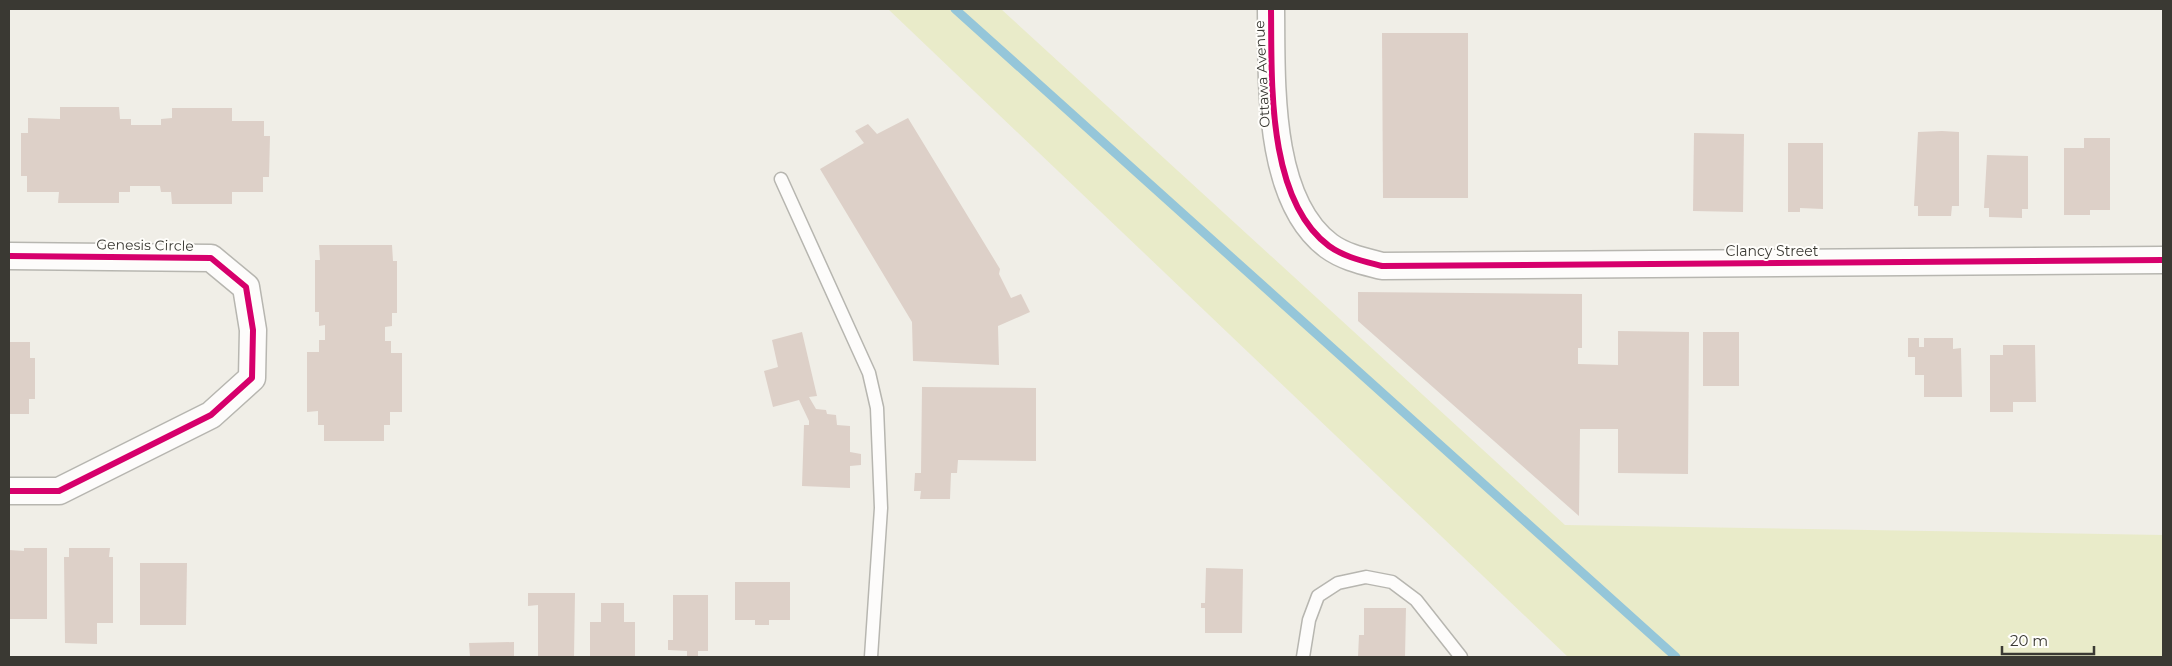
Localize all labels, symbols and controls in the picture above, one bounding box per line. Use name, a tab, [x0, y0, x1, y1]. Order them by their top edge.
street label: Ottawa Avenue	[1250, 20, 1274, 128]
street label: Genesis Circle	[96, 235, 194, 255]
street label: Clancy Street	[1726, 242, 1819, 260]
scale bar	[2002, 624, 2094, 656]
text: 20 m	[2010, 631, 2048, 650]

